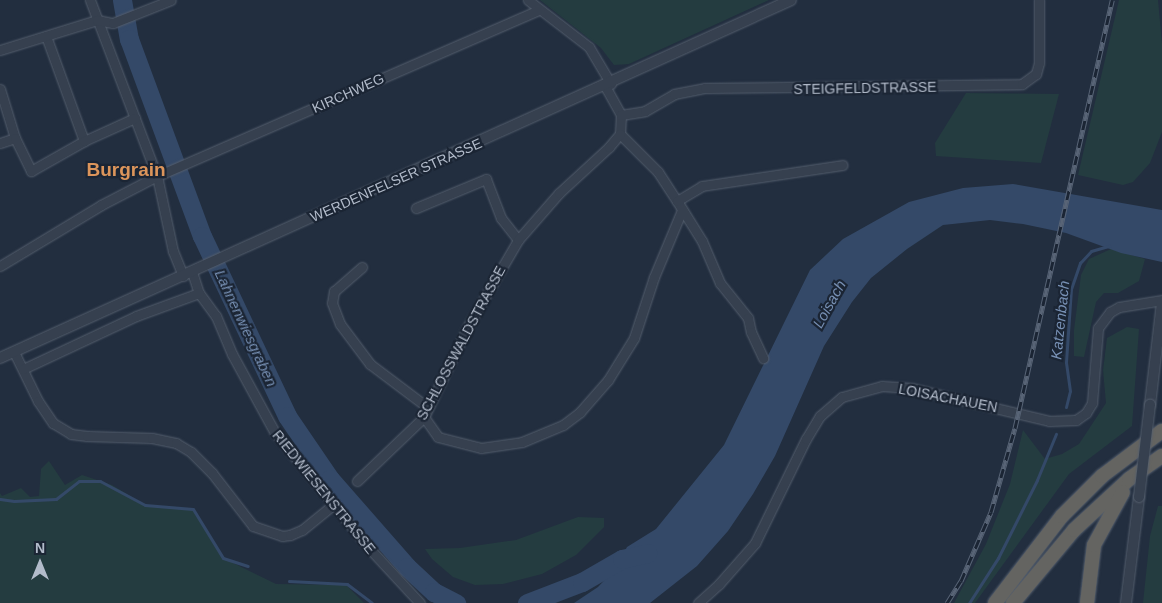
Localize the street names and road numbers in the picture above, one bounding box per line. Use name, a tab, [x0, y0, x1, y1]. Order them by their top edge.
street label: KIRCHWEG	[309, 70, 387, 116]
street label: STEIGFELDSTRASSE	[793, 78, 937, 98]
street label: WERDENFELSER STRASSE	[308, 135, 484, 225]
street label: SCHLOSSWALDSTRASSE	[413, 263, 509, 423]
street label: LOISACHAUEN	[897, 380, 999, 416]
street label: RIEDWIESENSTRASSE	[269, 427, 379, 557]

